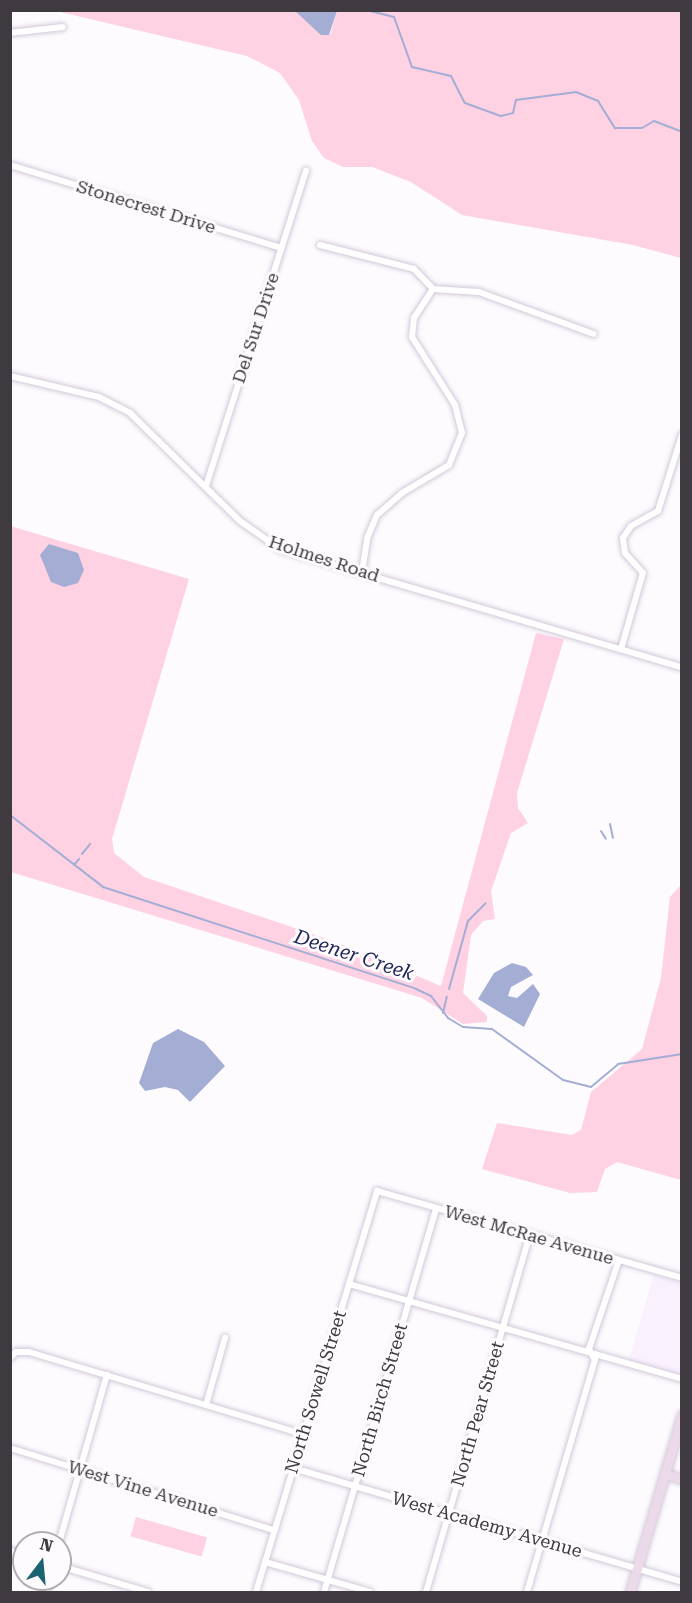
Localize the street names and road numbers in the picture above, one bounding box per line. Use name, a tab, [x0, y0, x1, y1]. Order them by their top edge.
street label: Stonecrest Drive	[74, 176, 218, 238]
street label: Del Sur Drive	[228, 270, 284, 386]
street label: Holmes Road	[266, 531, 382, 587]
street label: West McRae Avenue	[442, 1200, 616, 1270]
street label: North Sowell Street	[281, 1308, 351, 1476]
street label: North Birch Street	[348, 1321, 412, 1479]
street label: North Pear Street	[447, 1339, 509, 1489]
street label: West Vine Avenue	[65, 1456, 221, 1522]
street label: West Academy Avenue	[389, 1487, 585, 1563]

